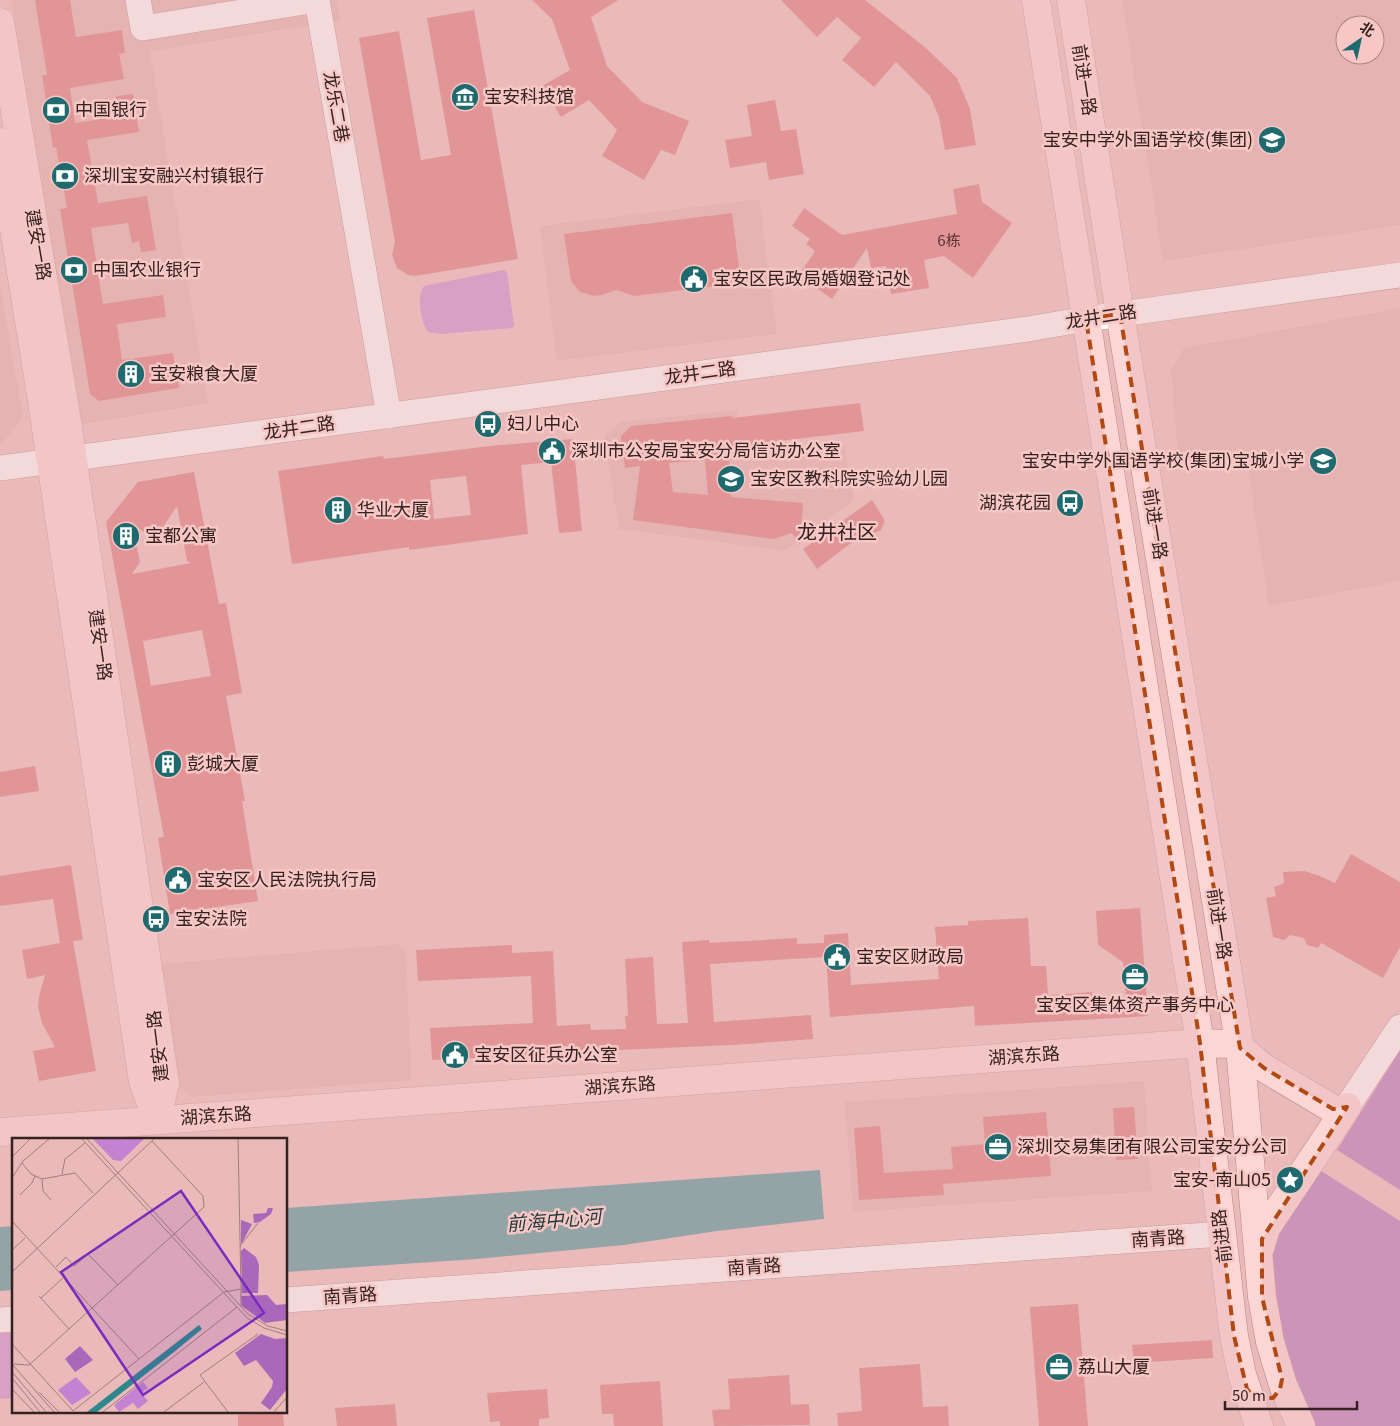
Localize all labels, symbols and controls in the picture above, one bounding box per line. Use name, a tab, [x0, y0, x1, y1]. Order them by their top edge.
north arrow	[1335, 15, 1385, 65]
text: 北	[1356, 16, 1379, 41]
street label: 前进一路	[1068, 42, 1104, 117]
street label: 龙乐二巷	[319, 69, 357, 144]
museum icon: 宝安科技馆	[450, 82, 480, 112]
place label: 宝安科技馆	[484, 82, 574, 108]
bank icon: 中国银行	[41, 95, 71, 125]
place label: 中国银行	[75, 95, 147, 121]
place label: 宝安中学外国语学校(集团)	[1043, 125, 1253, 151]
school or university icon: 宝安中学外国语学校(集团)	[1257, 125, 1287, 155]
bank icon: 深圳宝安融兴村镇银行	[50, 161, 80, 191]
place label: 深圳宝安融兴村镇银行	[84, 161, 264, 187]
street label: 建安一路	[21, 207, 59, 282]
house number: 6栋	[937, 229, 961, 250]
bank icon: 中国农业银行	[59, 255, 89, 285]
place label: 中国农业银行	[93, 255, 201, 281]
public building icon: 宝安区民政局婚姻登记处	[679, 264, 709, 294]
place label: 宝安区民政局婚姻登记处	[713, 264, 911, 290]
street label: 龙井二路	[1063, 297, 1138, 333]
street label: 龙井二路	[662, 353, 737, 389]
building icon: 宝安粮食大厦	[116, 359, 146, 389]
place label: 宝安粮食大厦	[150, 359, 258, 385]
street label: 龙井二路	[261, 408, 336, 444]
bus stop icon: 妇儿中心	[473, 409, 503, 439]
place label: 妇儿中心	[507, 409, 579, 435]
public building icon: 深圳市公安局宝安分局信访办公室	[537, 436, 567, 466]
place label: 深圳市公安局宝安分局信访办公室	[571, 436, 841, 462]
place label: 宝安中学外国语学校(集团)宝城小学	[1022, 446, 1304, 472]
school or university icon: 宝安中学外国语学校(集团)宝城小学	[1308, 446, 1338, 476]
school or university icon: 宝安区教科院实验幼儿园	[716, 464, 746, 494]
place label: 宝安区教科院实验幼儿园	[750, 464, 948, 490]
street label: 前进一路	[1139, 486, 1175, 561]
place label: 湖滨花园	[979, 488, 1051, 514]
bus stop icon: 湖滨花园	[1055, 488, 1085, 518]
building icon: 华业大厦	[323, 495, 353, 525]
place label: 华业大厦	[357, 495, 429, 521]
district label: 龙井社区	[797, 516, 877, 545]
building icon: 宝都公寓	[111, 521, 141, 551]
place label: 宝都公寓	[145, 521, 217, 547]
street label: 建安一路	[84, 607, 120, 682]
building icon: 彭城大厦	[153, 749, 183, 779]
place label: 彭城大厦	[187, 749, 259, 775]
public building icon: 宝安区人民法院执行局	[163, 865, 193, 895]
place label: 宝安区人民法院执行局	[197, 865, 377, 891]
street label: 前进一路	[1203, 886, 1239, 961]
bus stop icon: 宝安法院	[141, 904, 171, 934]
place label: 宝安法院	[175, 904, 247, 930]
public building icon: 宝安区财政局	[822, 942, 852, 972]
place label: 宝安区财政局	[856, 942, 964, 968]
office icon: 宝安区集体资产事务中心	[1120, 962, 1150, 992]
place label: 宝安区集体资产事务中心	[1036, 990, 1234, 1016]
street label: 建安一路	[139, 1009, 173, 1084]
street label: 湖滨东路	[987, 1039, 1061, 1069]
public building icon: 宝安区征兵办公室	[440, 1040, 470, 1070]
place label: 宝安区征兵办公室	[474, 1040, 618, 1066]
street label: 湖滨东路	[583, 1069, 657, 1099]
street label: 湖滨东路	[179, 1099, 253, 1129]
office icon: 深圳交易集团有限公司宝安分公司	[983, 1132, 1013, 1162]
place label: 深圳交易集团有限公司宝安分公司	[1017, 1132, 1287, 1158]
inset map	[12, 1138, 288, 1414]
place label: 宝安-南山05	[1173, 1165, 1271, 1191]
place icon: 宝安-南山05	[1275, 1165, 1305, 1195]
water label: 前海中心河	[505, 1201, 606, 1236]
street label: 前进路	[1204, 1208, 1236, 1265]
street label: 南青路	[1130, 1222, 1186, 1252]
street label: 南青路	[726, 1250, 782, 1280]
street label: 南青路	[322, 1279, 378, 1309]
office icon: 荔山大厦	[1044, 1352, 1074, 1382]
place label: 荔山大厦	[1078, 1352, 1150, 1378]
scale bar	[1225, 1378, 1358, 1410]
text: 50 m	[1232, 1384, 1266, 1405]

